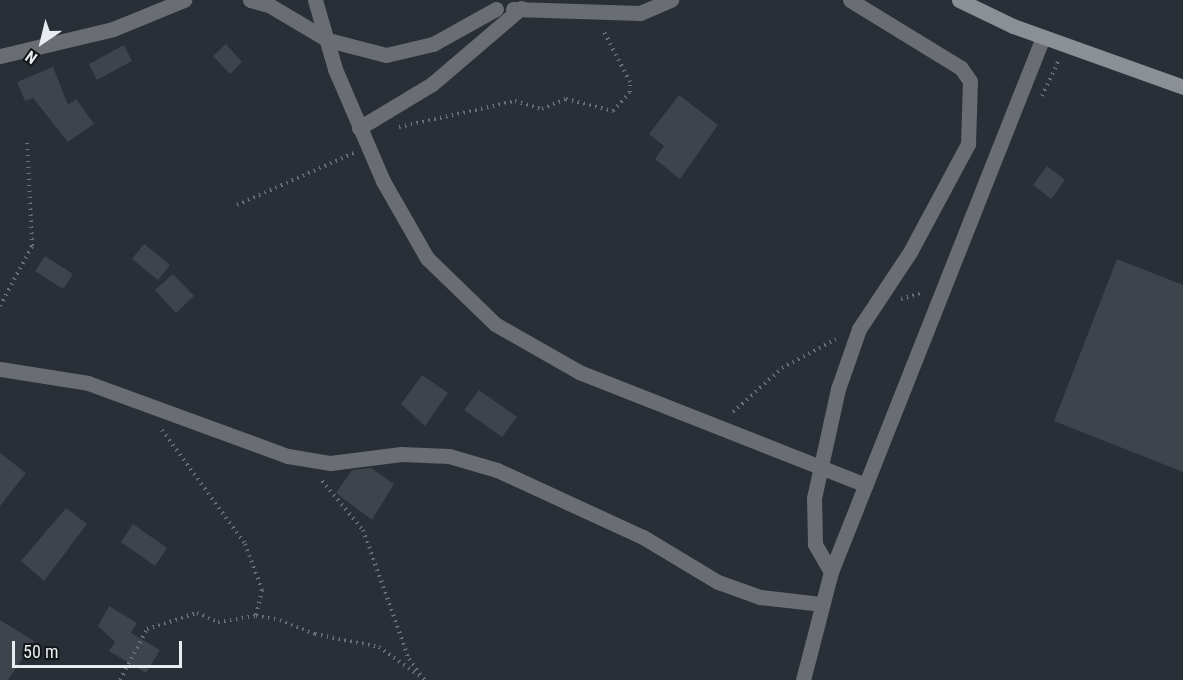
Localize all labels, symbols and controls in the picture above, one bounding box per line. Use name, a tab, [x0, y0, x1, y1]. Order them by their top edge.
north arrow	[12, 12, 72, 72]
text: N	[22, 47, 41, 68]
scale bar	[15, 629, 184, 667]
text: 50 m	[23, 641, 58, 662]

